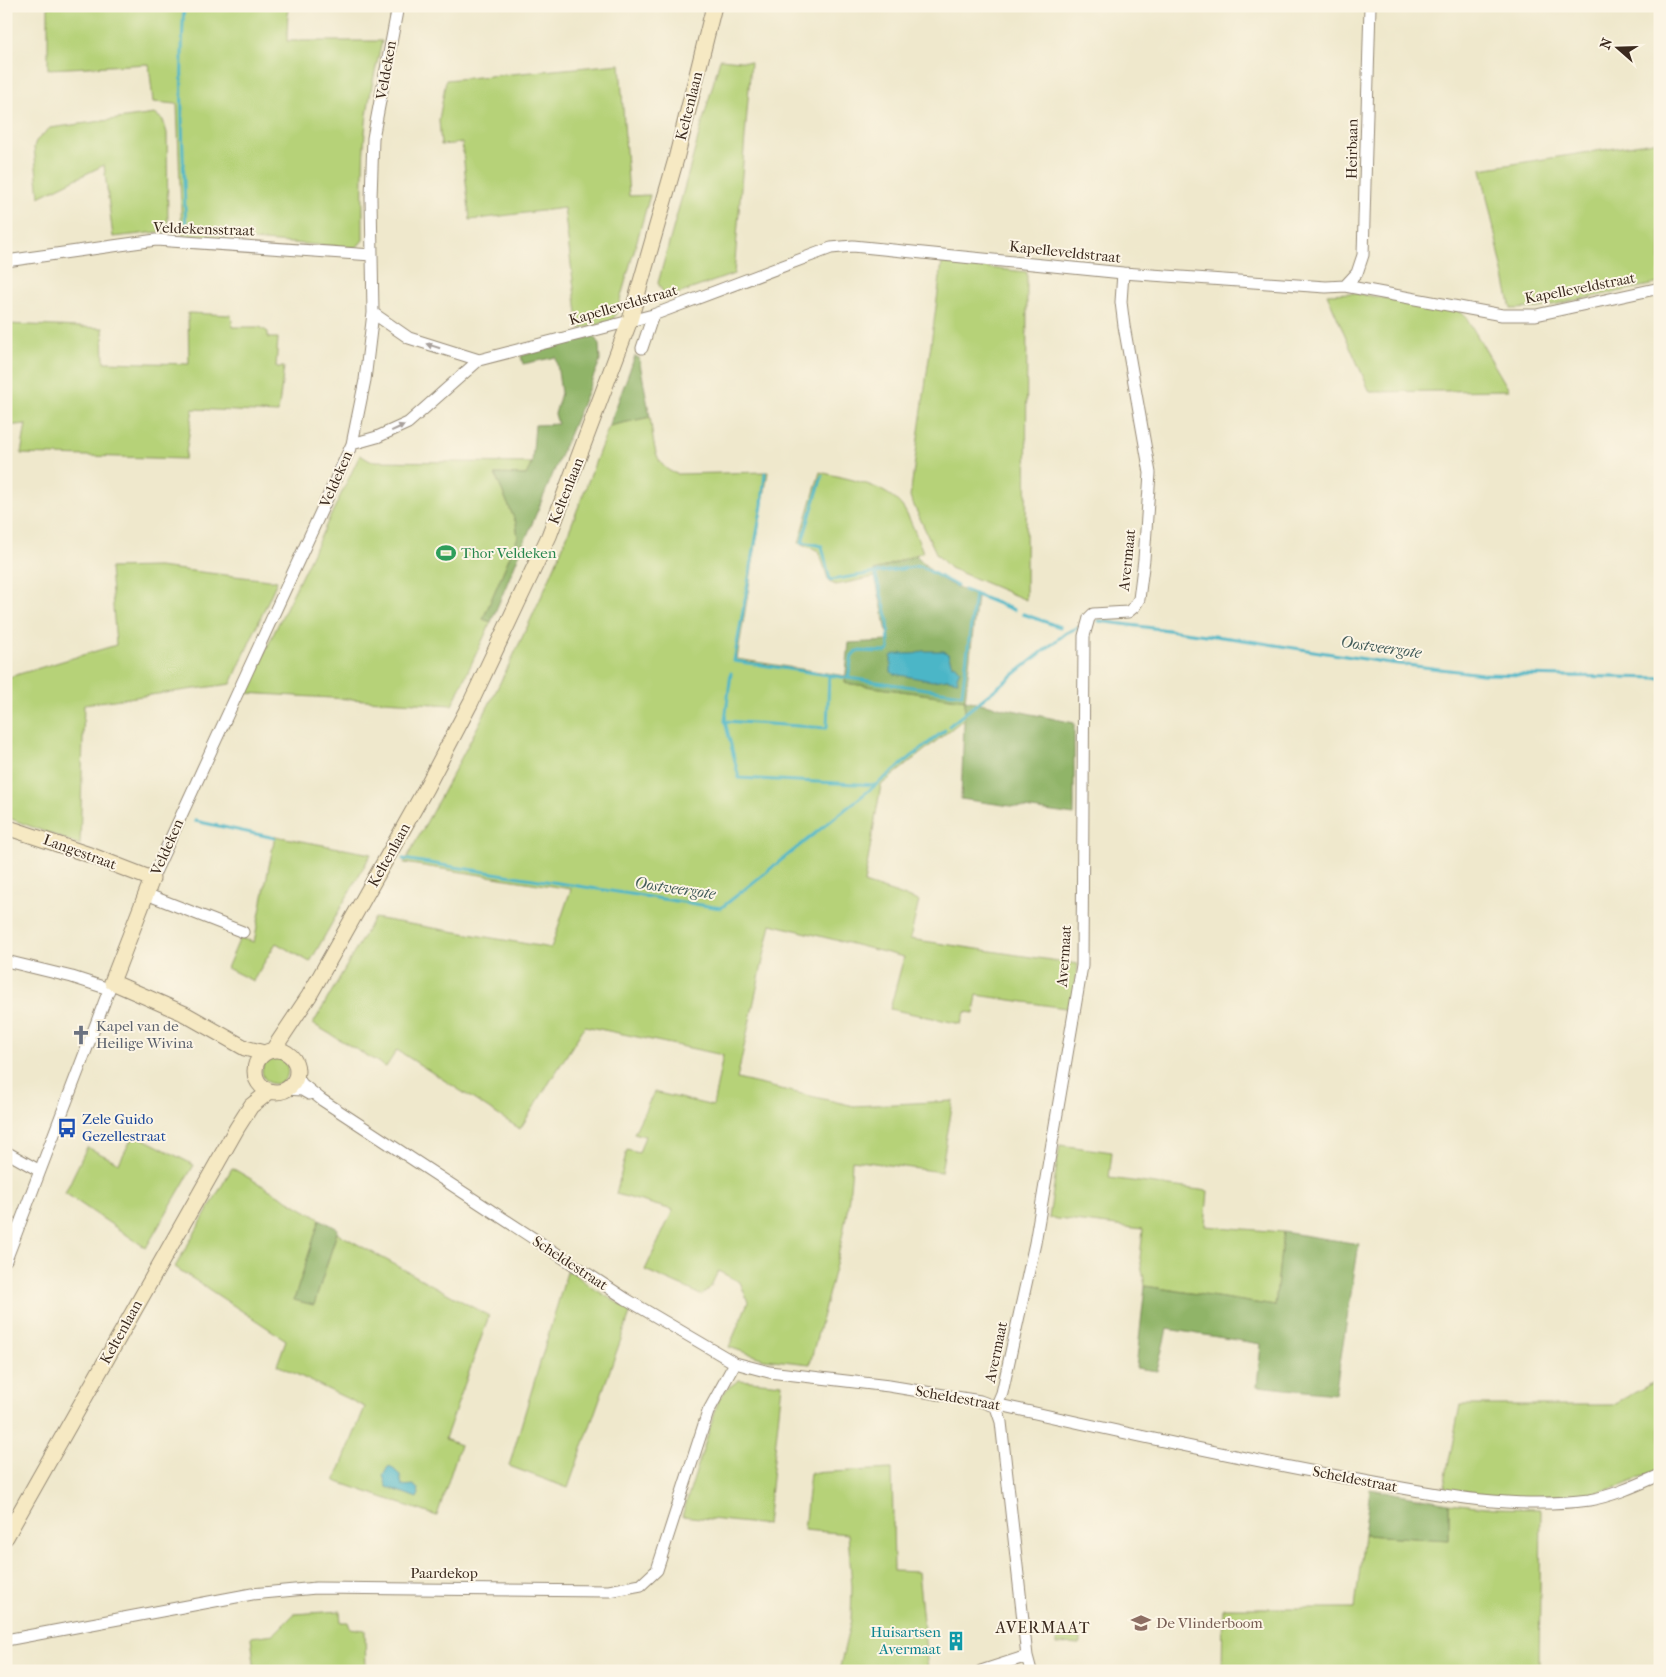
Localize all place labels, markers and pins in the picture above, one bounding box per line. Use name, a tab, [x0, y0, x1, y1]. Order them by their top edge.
sports icon: Thor Veldeken	[435, 542, 457, 564]
place label: Thor Veldeken	[461, 544, 557, 562]
place label: Kapel van de Heilige Wivina	[96, 1017, 194, 1052]
church icon: Kapel van de Heilige Wivina	[70, 1024, 92, 1046]
place label: Zele Guido Gezellestraat	[82, 1110, 167, 1145]
bus stop icon: Zele Guido Gezellestraat	[56, 1117, 78, 1139]
school or university icon: De Vlinderboom	[1130, 1612, 1152, 1634]
place label: De Vlinderboom	[1156, 1614, 1263, 1632]
place label: Huisartsen Avermaat	[870, 1623, 942, 1658]
building icon: Huisartsen Avermaat	[945, 1630, 967, 1652]

